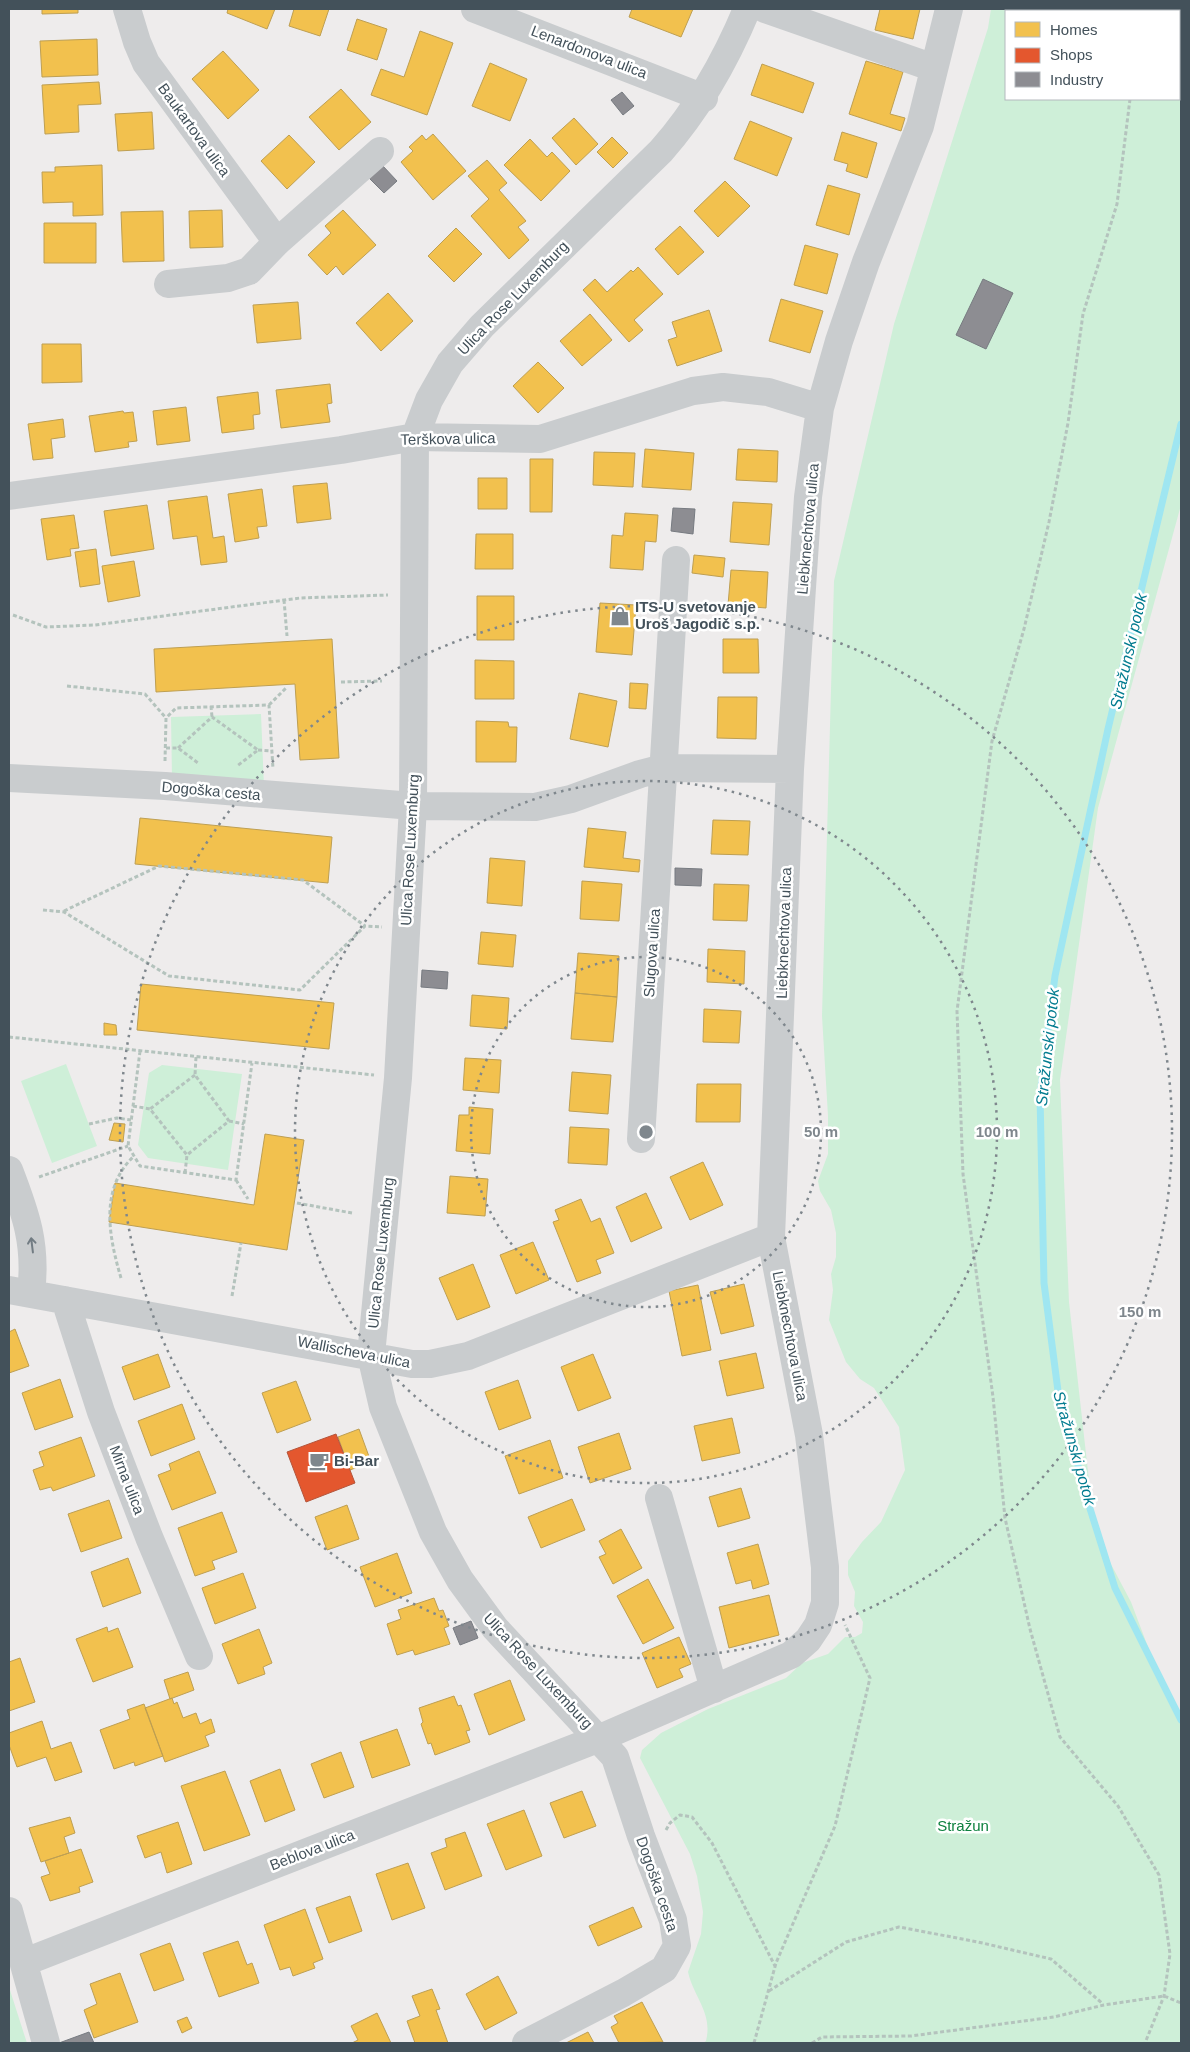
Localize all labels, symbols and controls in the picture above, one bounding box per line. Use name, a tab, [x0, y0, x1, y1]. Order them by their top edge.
legend	[1005, 10, 1180, 100]
text: Homes	[1050, 21, 1098, 38]
street label: Lenardonova ulica	[529, 22, 650, 82]
text: Shops	[1050, 46, 1093, 63]
text: Industry	[1050, 71, 1104, 88]
street label: Baukartova ulica	[155, 80, 234, 180]
street label: Ulica Rose Luxemburg	[454, 237, 571, 358]
street label: Terškova ulica	[400, 429, 496, 448]
street label: Liebknechtova ulica	[793, 462, 822, 595]
water label: Stražunski potok	[1107, 591, 1150, 711]
place label: ITS-U svetovanje Uroš Jagodič s.p.	[635, 598, 760, 632]
shop icon: ITS-U svetovanje Uroš Jagodič s.p.	[609, 605, 631, 627]
street label: Ulica Rose Luxemburg	[397, 774, 422, 926]
street label: Dogoška cesta	[161, 778, 262, 803]
street label: Liebknechtova ulica	[773, 866, 794, 999]
street label: Slugova ulica	[640, 907, 663, 998]
water label: Stražunski potok	[1033, 986, 1062, 1107]
centre of rings	[637, 1123, 655, 1141]
text: 50 m	[804, 1123, 838, 1140]
text: 100 m	[976, 1123, 1018, 1140]
street label: Ulica Rose Luxemburg	[364, 1177, 397, 1329]
one-way arrow	[27, 1237, 37, 1253]
street label: Liebknechtova ulica	[770, 1270, 812, 1403]
text: 150 m	[1119, 1303, 1161, 1320]
street label: Wallischeva ulica	[296, 1332, 413, 1371]
water label: Stražunski potok	[1050, 1389, 1099, 1508]
street label: Mirna ulica	[107, 1443, 149, 1517]
cafe icon: Bi-Bar	[308, 1450, 330, 1472]
place label: Bi-Bar	[334, 1452, 379, 1469]
street label: Ulica Rose Luxemburg	[480, 1609, 596, 1732]
park label: Stražun	[937, 1817, 989, 1834]
street label: Beblova ulica	[267, 1825, 357, 1873]
street label: Dogoška cesta	[633, 1834, 682, 1934]

